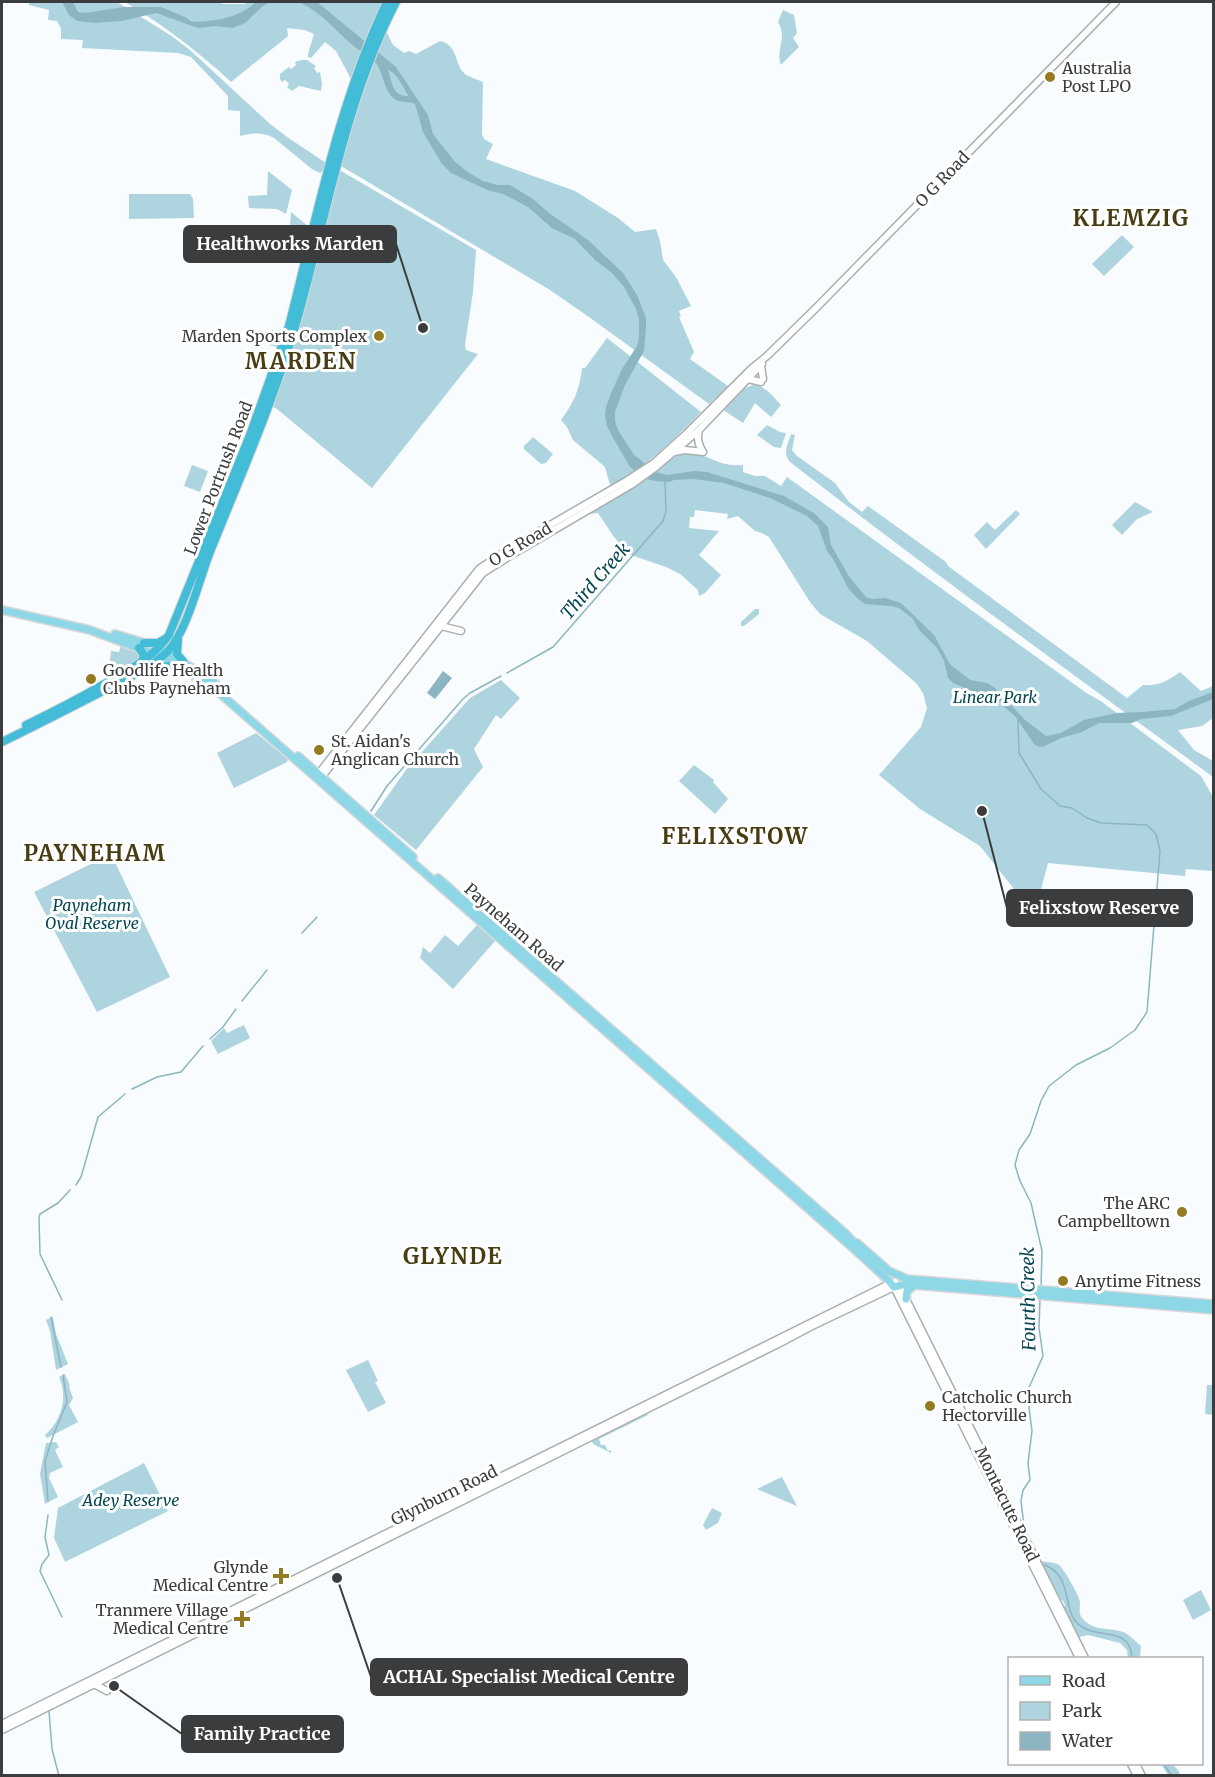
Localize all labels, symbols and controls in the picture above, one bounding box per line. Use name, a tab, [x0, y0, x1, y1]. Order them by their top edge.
place label: Australia Post LPO	[1061, 58, 1132, 96]
marker: Australia Post LPO	[1043, 70, 1057, 84]
street label: O G Road	[911, 147, 974, 211]
district label: KLEMZIG	[1073, 204, 1190, 232]
callout: Healthworks Marden	[184, 226, 396, 262]
text: Healthworks Marden	[196, 232, 384, 255]
place label: Marden Sports Complex	[182, 326, 367, 346]
marker: Marden Sports Complex	[372, 329, 386, 343]
district label: MARDEN	[245, 347, 357, 375]
street label: Lower Portrush Road	[179, 398, 257, 558]
street label: O G Road	[485, 517, 555, 570]
water label: Third Creek	[555, 538, 635, 624]
place label: Goodlife Health Clubs Payneham	[103, 660, 231, 698]
marker: Goodlife Health Clubs Payneham	[84, 672, 98, 686]
park label: Linear Park	[953, 687, 1037, 707]
place label: St. Aidan's Anglican Church	[330, 731, 460, 769]
marker: St. Aidan's Anglican Church	[312, 743, 326, 757]
district label: FELIXSTOW	[661, 822, 809, 850]
district label: PAYNEHAM	[23, 839, 167, 867]
street label: Payneham Road	[461, 879, 568, 976]
callout: Felixstow Reserve	[1007, 890, 1192, 926]
park label: Payneham Oval Reserve	[45, 895, 139, 933]
text: Felixstow Reserve	[1019, 896, 1180, 919]
place label: The ARC Campbelltown	[1058, 1193, 1170, 1231]
marker: The ARC Campbelltown	[1175, 1205, 1189, 1219]
district label: GLYNDE	[403, 1242, 503, 1270]
water label: Fourth Creek	[1016, 1247, 1040, 1352]
place label: Anytime Fitness	[1074, 1271, 1201, 1291]
marker: Anytime Fitness	[1056, 1274, 1070, 1288]
place label: Catcholic Church Hectorville	[942, 1387, 1073, 1425]
marker: Catcholic Church Hectorville	[923, 1399, 937, 1413]
street label: Montacute Road	[971, 1443, 1044, 1565]
street label: Glynburn Road	[387, 1460, 501, 1529]
park label: Adey Reserve	[81, 1490, 179, 1510]
place label: Glynde Medical Centre	[153, 1557, 268, 1595]
marker: Glynde Medical Centre	[272, 1567, 290, 1585]
place label: Tranmere Village Medical Centre	[96, 1600, 228, 1638]
marker: Tranmere Village Medical Centre	[233, 1610, 251, 1628]
legend	[1008, 1657, 1203, 1765]
callout: ACHAL Specialist Medical Centre	[371, 1659, 687, 1695]
text: ACHAL Specialist Medical Centre	[382, 1665, 675, 1688]
text: Road	[1062, 1669, 1106, 1692]
text: Park	[1062, 1699, 1103, 1722]
callout: Family Practice	[182, 1716, 343, 1752]
text: Family Practice	[194, 1722, 331, 1745]
text: Water	[1061, 1729, 1113, 1752]

